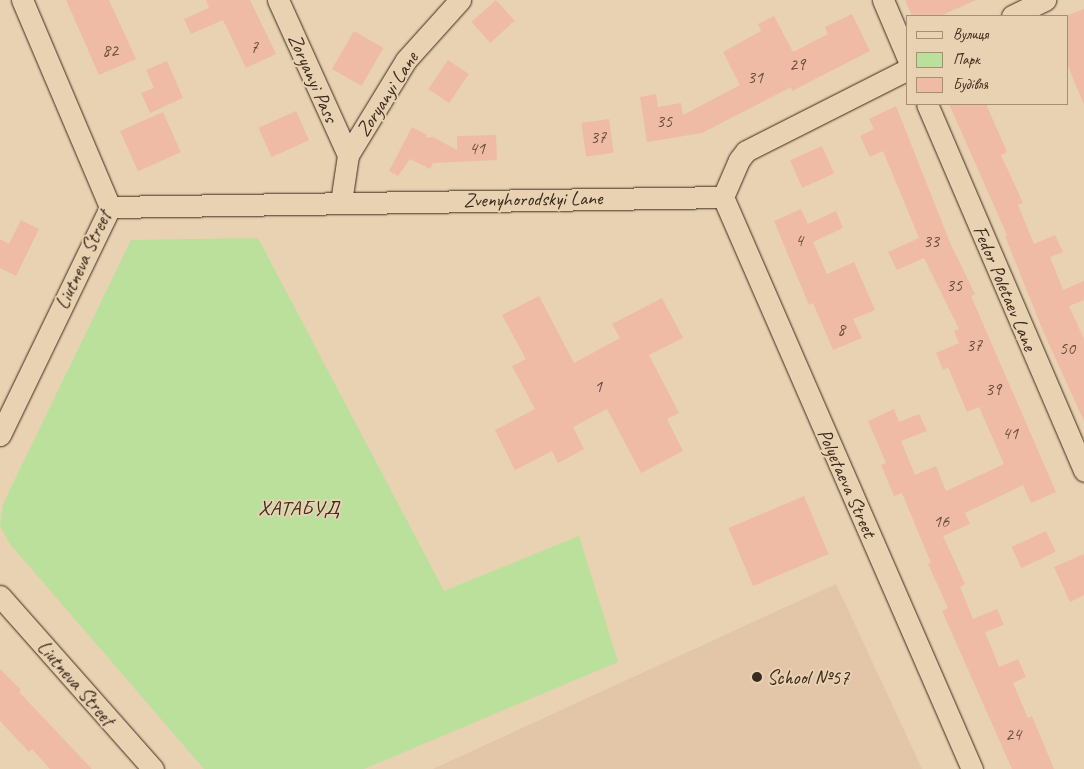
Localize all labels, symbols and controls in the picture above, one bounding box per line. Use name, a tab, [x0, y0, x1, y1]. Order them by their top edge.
legend	[906, 15, 1069, 105]
text: Вулиця	[953, 25, 989, 44]
street label: Zoryanyi Pass	[283, 30, 343, 126]
house number: 7	[250, 36, 258, 58]
house number: 82	[102, 39, 118, 61]
street label: Zoryanyi Lane	[351, 47, 423, 141]
text: Парк	[953, 50, 980, 69]
house number: 29	[789, 53, 805, 75]
house number: 31	[747, 66, 763, 88]
text: Будівля	[953, 75, 988, 94]
house number: 35	[656, 110, 672, 132]
house number: 37	[590, 126, 606, 148]
house number: 41	[469, 137, 485, 159]
street label: Zvenyhorodskyi Lane	[463, 186, 603, 212]
street label: Liutneva Street	[50, 207, 116, 313]
street label: Fedor Poletaev Lane	[968, 222, 1042, 354]
house number: 4	[795, 229, 803, 251]
house number: 33	[923, 230, 939, 252]
house number: 35	[946, 274, 962, 296]
house number: 8	[837, 318, 845, 340]
house number: 37	[966, 334, 982, 356]
house number: 50	[1059, 337, 1075, 359]
house number: 1	[594, 375, 602, 397]
house number: 39	[985, 378, 1001, 400]
house number: 41	[1002, 422, 1018, 444]
street label: Polyetaeva Street	[812, 425, 882, 541]
district label: ХАТАБУД	[256, 495, 342, 521]
house number: 16	[933, 510, 949, 532]
street label: Liutneva Street	[32, 635, 120, 731]
place label: School №57	[767, 665, 849, 689]
marker: School №57	[751, 671, 763, 683]
house number: 24	[1005, 723, 1021, 745]

